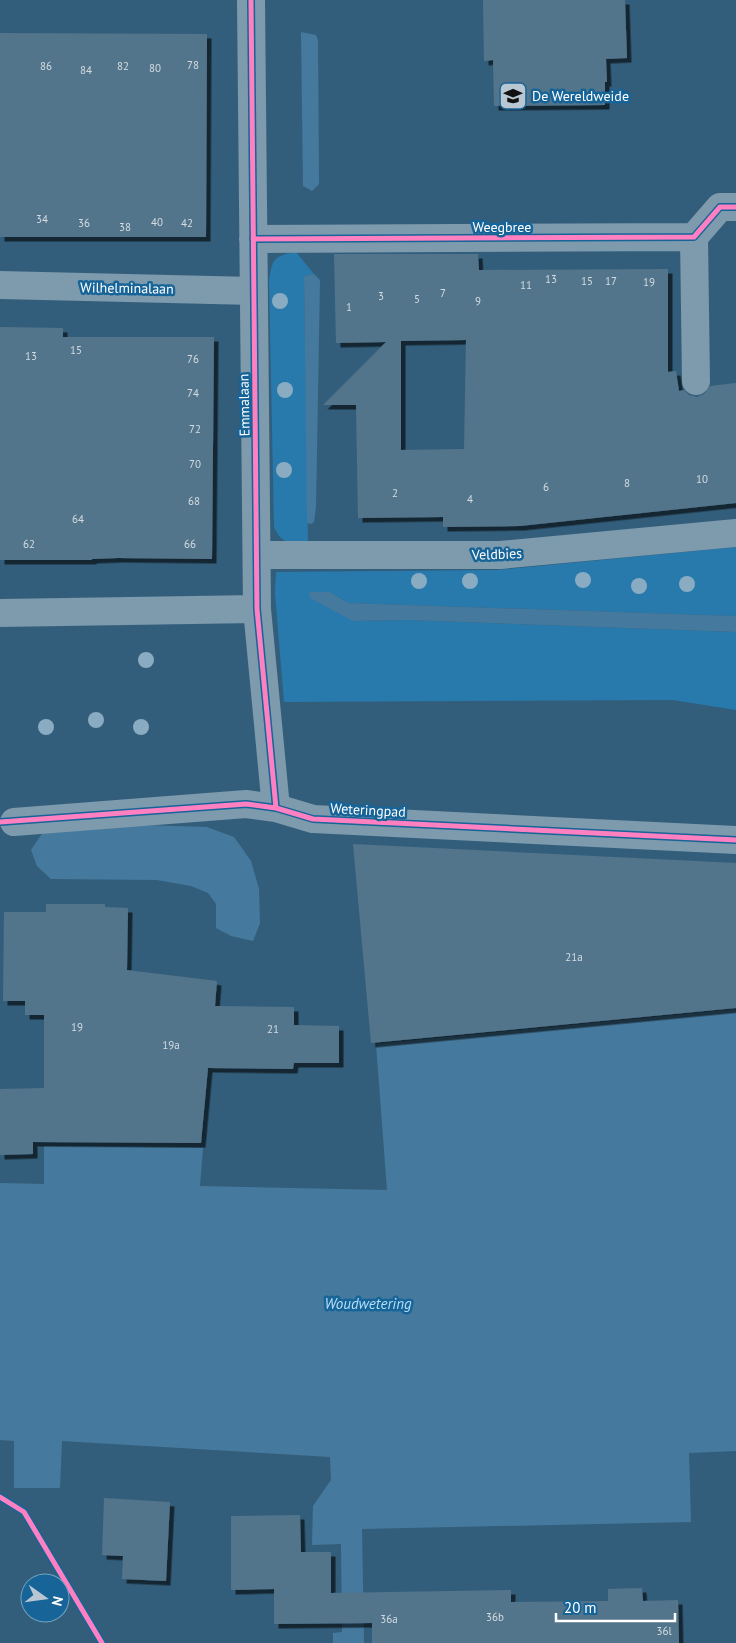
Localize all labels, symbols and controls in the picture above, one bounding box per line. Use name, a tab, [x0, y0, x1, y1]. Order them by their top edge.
house number: 78	[187, 58, 199, 72]
house number: 86	[40, 59, 52, 73]
house number: 82	[117, 59, 129, 73]
house number: 80	[149, 61, 161, 75]
house number: 84	[80, 63, 92, 77]
school or university icon: De Wereldweide	[498, 81, 528, 111]
place label: De Wereldweide	[532, 87, 629, 105]
house number: 34	[36, 212, 48, 226]
house number: 40	[151, 215, 163, 229]
house number: 36	[78, 216, 90, 230]
house number: 42	[181, 216, 193, 230]
street label: Weegbree	[473, 218, 531, 236]
house number: 38	[119, 220, 131, 234]
house number: 13	[545, 272, 557, 286]
house number: 15	[581, 274, 593, 288]
house number: 17	[605, 274, 617, 288]
house number: 19	[643, 275, 655, 289]
street label: Wilhelminalaan	[80, 278, 174, 298]
house number: 11	[520, 278, 532, 292]
house number: 7	[440, 286, 446, 300]
house number: 3	[378, 289, 384, 303]
house number: 5	[414, 292, 420, 306]
house number: 9	[475, 294, 481, 308]
house number: 1	[346, 300, 352, 314]
house number: 15	[70, 343, 82, 357]
house number: 13	[25, 349, 37, 363]
house number: 76	[187, 352, 199, 366]
street label: Emmalaan	[234, 373, 254, 437]
house number: 74	[187, 386, 199, 400]
house number: 72	[189, 422, 201, 436]
house number: 70	[189, 457, 201, 471]
house number: 10	[696, 472, 708, 486]
house number: 8	[624, 476, 630, 490]
house number: 6	[543, 480, 549, 494]
house number: 2	[392, 486, 398, 500]
house number: 4	[467, 492, 473, 506]
house number: 68	[188, 494, 200, 508]
house number: 64	[72, 512, 84, 526]
house number: 62	[23, 537, 35, 551]
house number: 66	[184, 537, 196, 551]
street label: Veldbies	[471, 544, 522, 564]
street label: Weteringpad	[330, 799, 406, 821]
house number: 21a	[565, 950, 583, 964]
house number: 19	[71, 1020, 83, 1034]
house number: 21	[267, 1022, 279, 1036]
house number: 19a	[162, 1038, 180, 1052]
water label: Woudwetering	[324, 1294, 412, 1313]
north arrow	[20, 1573, 70, 1623]
scale bar	[556, 1590, 675, 1622]
text: N	[48, 1595, 67, 1608]
text: 20 m	[564, 1598, 597, 1617]
house number: 36b	[486, 1610, 504, 1624]
house number: 36a	[380, 1612, 398, 1626]
house number: 36l	[656, 1624, 672, 1638]

